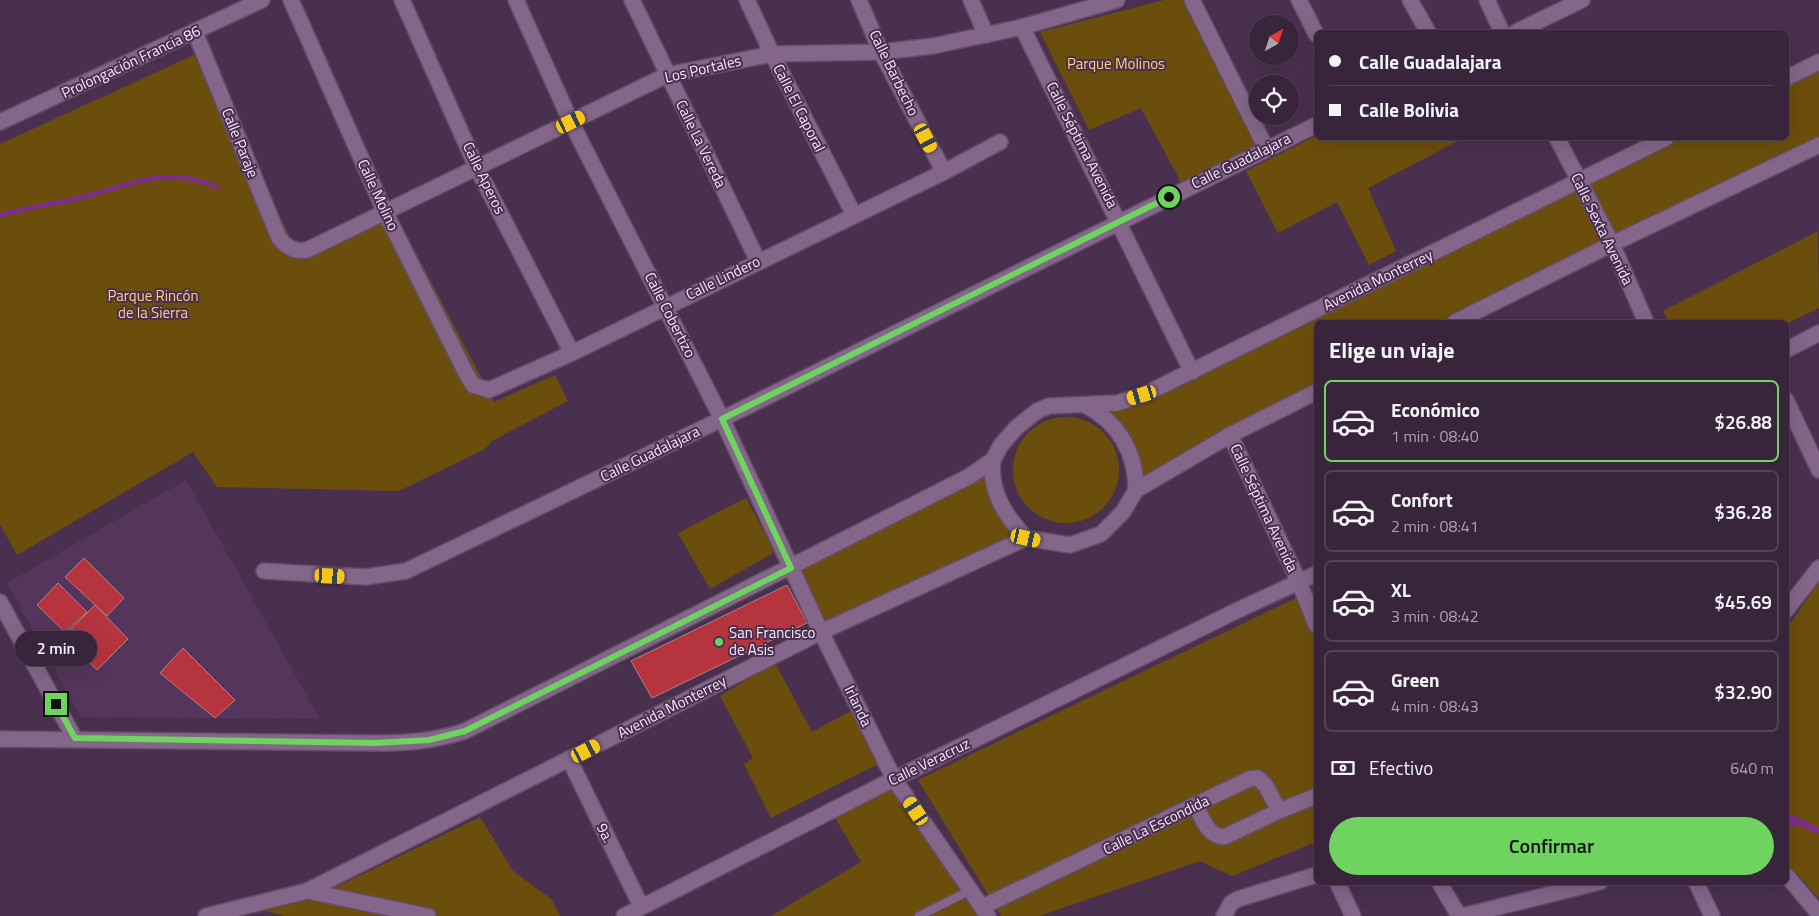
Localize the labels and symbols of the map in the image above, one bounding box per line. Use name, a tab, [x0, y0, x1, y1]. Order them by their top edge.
north arrow	[1249, 15, 1299, 65]
street label: Prolongación Francia 86	[57, 19, 204, 104]
street label: Calle Barbecho	[864, 26, 925, 120]
street label: Los Portales	[662, 49, 744, 88]
park label: Parque Molinos	[1067, 52, 1165, 75]
street label: Calle El Caporal	[767, 60, 832, 156]
street label: Calle Séptima Avenida	[1041, 78, 1124, 212]
street label: Calle La Vereda	[670, 96, 733, 192]
street label: Calle Paraje	[216, 104, 265, 181]
car	[554, 109, 587, 135]
car	[912, 121, 939, 155]
street label: Calle Guadalajara	[1187, 126, 1295, 195]
street label: Calle Aperos	[457, 138, 512, 218]
street label: Calle Molino	[352, 155, 405, 234]
street label: Calle Sexta Avenida	[1565, 169, 1640, 289]
route start	[1158, 186, 1180, 208]
street label: Avenida Monterrey	[1319, 243, 1437, 316]
street label: Calle Lindero	[682, 250, 764, 306]
street label: Calle Cobertizo	[639, 268, 702, 362]
park label: Parque Rincón de la Sierra	[107, 284, 199, 324]
car	[1125, 383, 1158, 407]
street label: Calle Guadalajara	[596, 419, 704, 488]
street label: Calle Séptima Avenida	[1225, 440, 1304, 576]
car	[1009, 527, 1042, 549]
car	[314, 568, 345, 584]
place label: San Francisco de Asis	[729, 621, 816, 661]
callout: 2 min	[15, 632, 97, 666]
marker: San Francisco de Asis	[713, 636, 725, 648]
street label: Avenida Monterrey	[613, 669, 730, 744]
street label: Irlanda	[839, 681, 879, 731]
route end	[45, 693, 67, 715]
street label: Calle Veracruz	[884, 732, 974, 791]
car	[569, 738, 602, 764]
street label: Calle La Escondida	[1099, 789, 1213, 860]
car	[901, 794, 930, 828]
street label: 9a.	[591, 819, 620, 846]

